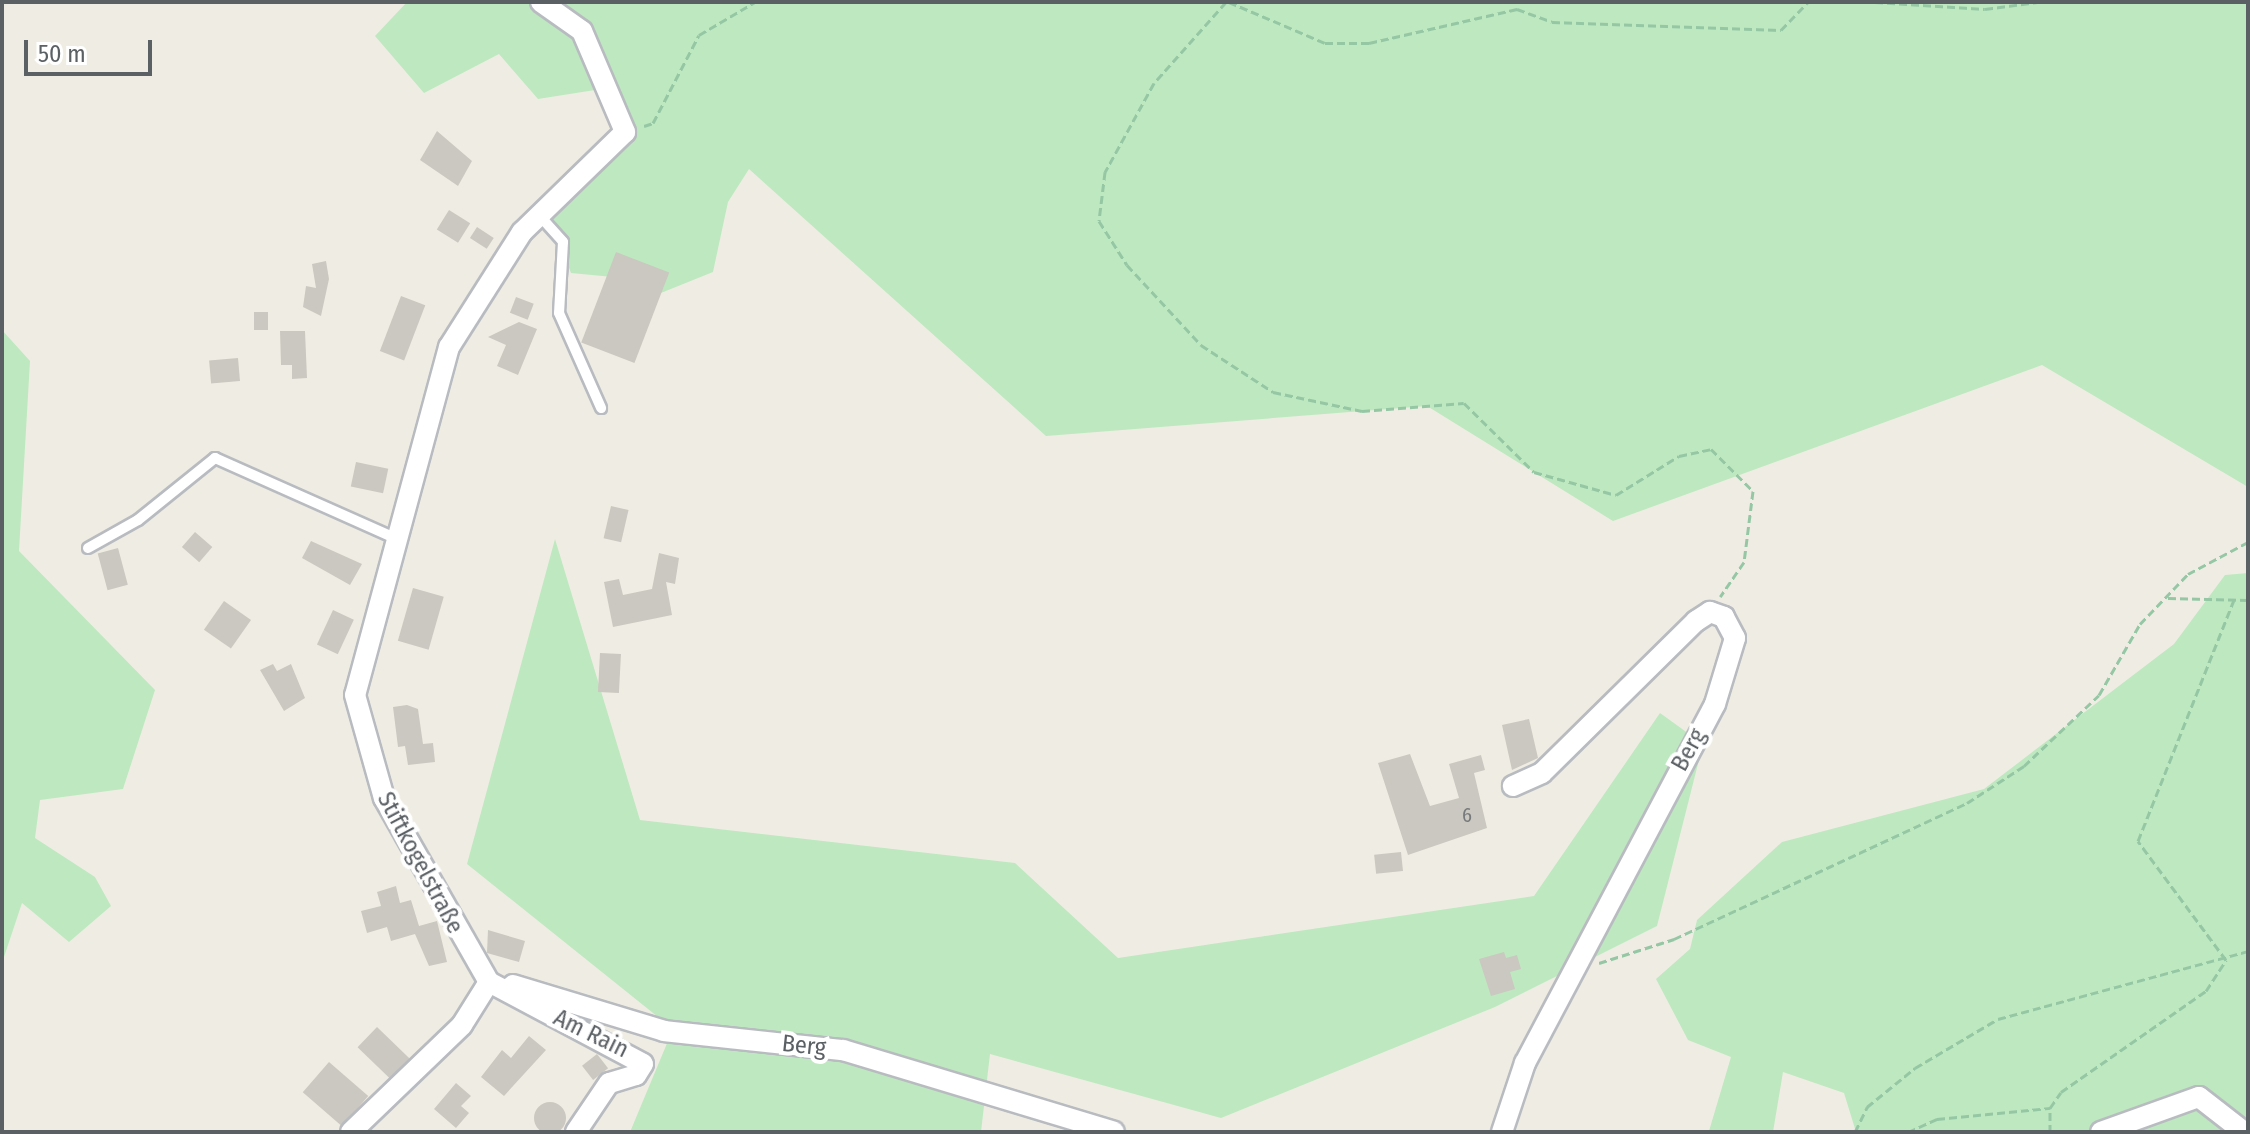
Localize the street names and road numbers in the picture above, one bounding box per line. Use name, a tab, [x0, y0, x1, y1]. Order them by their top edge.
street label: Berg	[1666, 724, 1712, 776]
street label: Stiftkogelstraße	[371, 787, 469, 939]
street label: Am Rain	[549, 1004, 633, 1064]
street label: Berg	[780, 1029, 828, 1063]

